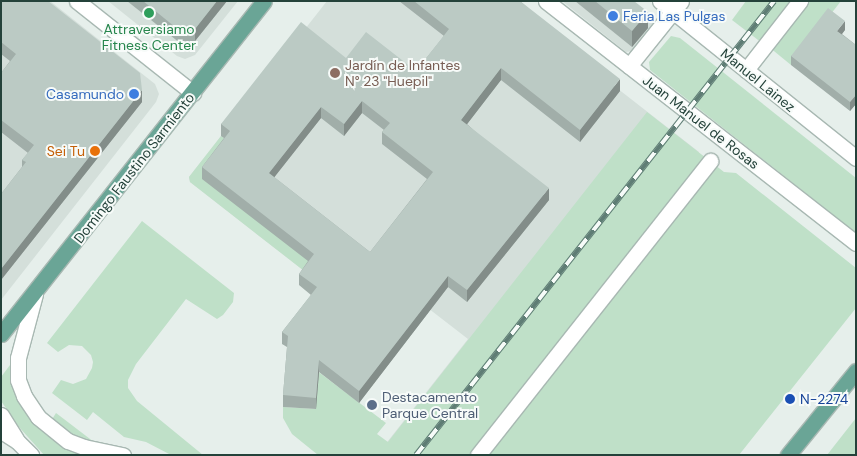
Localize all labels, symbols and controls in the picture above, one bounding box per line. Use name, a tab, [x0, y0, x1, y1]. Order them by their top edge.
marker: Attraversiamo Fitness Center	[143, 7, 155, 19]
place label: Feria Las Pulgas	[623, 8, 725, 24]
marker: Feria Las Pulgas	[607, 10, 619, 22]
place label: Attraversiamo Fitness Center	[102, 21, 196, 54]
street label: Manuel Lainez	[717, 45, 799, 115]
place label: Jardín de Infantes N° 23 "Huepil"	[345, 57, 460, 90]
marker: Jardín de Infantes N° 23 "Huepil"	[329, 67, 341, 79]
street label: Juan Manuel de Rosas	[639, 71, 763, 173]
place label: Casamundo	[46, 86, 124, 102]
marker: Casamundo	[128, 88, 140, 100]
street label: Domingo Faustino Sarmiento	[70, 90, 198, 246]
place label: Sei Tu	[47, 143, 85, 159]
marker: Sei Tu	[89, 145, 101, 157]
place label: Destacamento Parque Central	[382, 389, 478, 422]
place label: N-2274	[800, 391, 848, 407]
marker: N-2274	[784, 393, 796, 405]
marker: Destacamento Parque Central	[366, 399, 378, 411]

